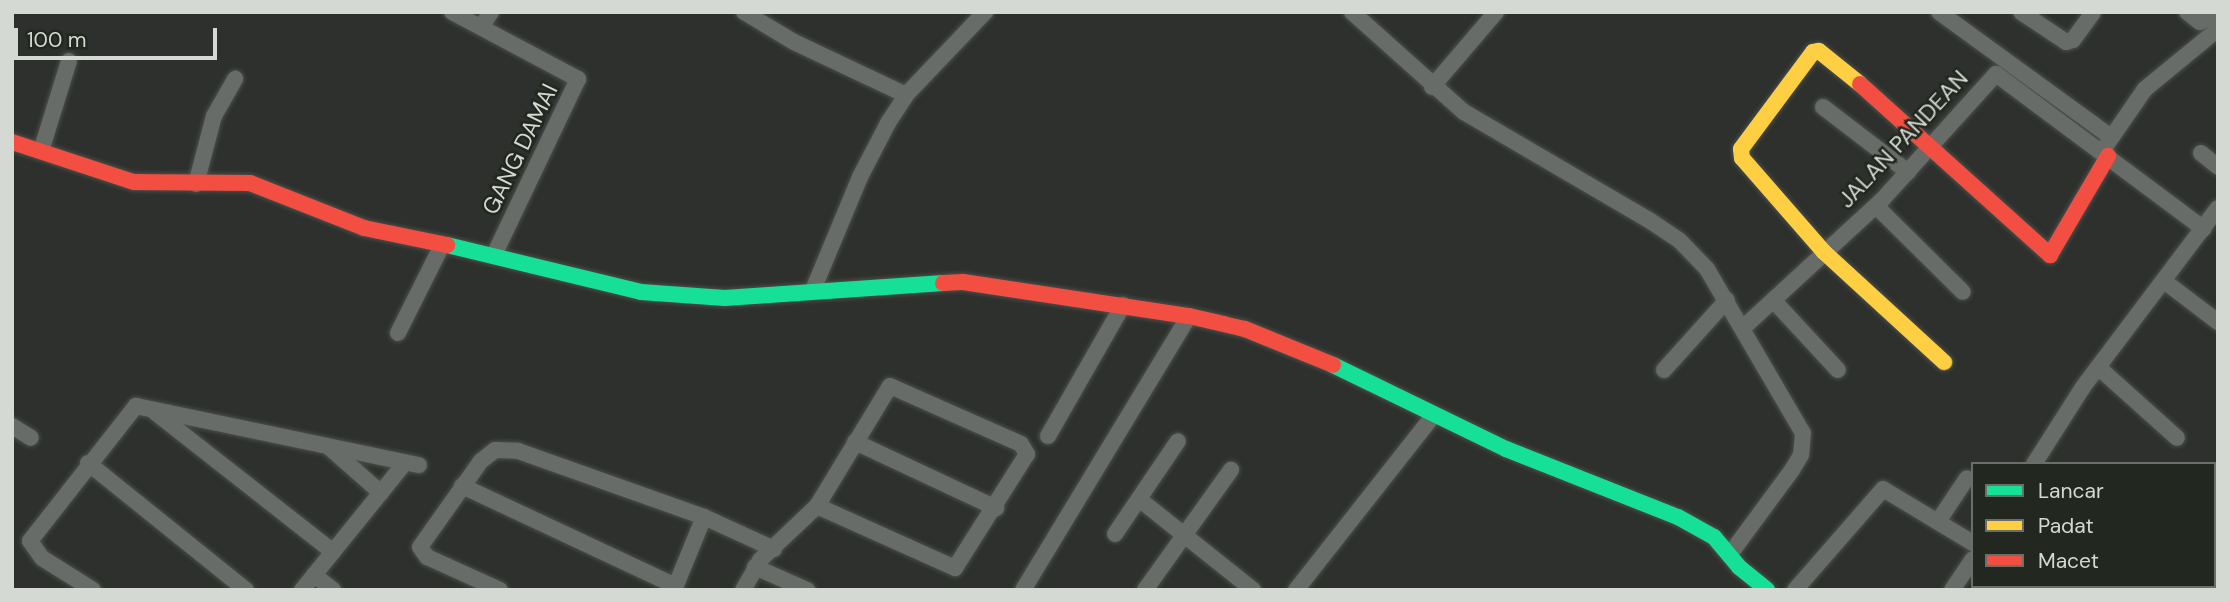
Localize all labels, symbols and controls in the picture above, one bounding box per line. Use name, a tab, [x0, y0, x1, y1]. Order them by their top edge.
scale bar	[18, 14, 220, 58]
text: 100 m	[27, 26, 87, 54]
street label: JALAN PANDEAN	[1832, 65, 1974, 213]
street label: GANG DAMAI	[476, 79, 564, 219]
legend	[1971, 462, 2216, 588]
text: Lancar	[2038, 477, 2104, 505]
text: Padat	[2038, 512, 2094, 540]
text: Macet	[2038, 547, 2099, 575]

